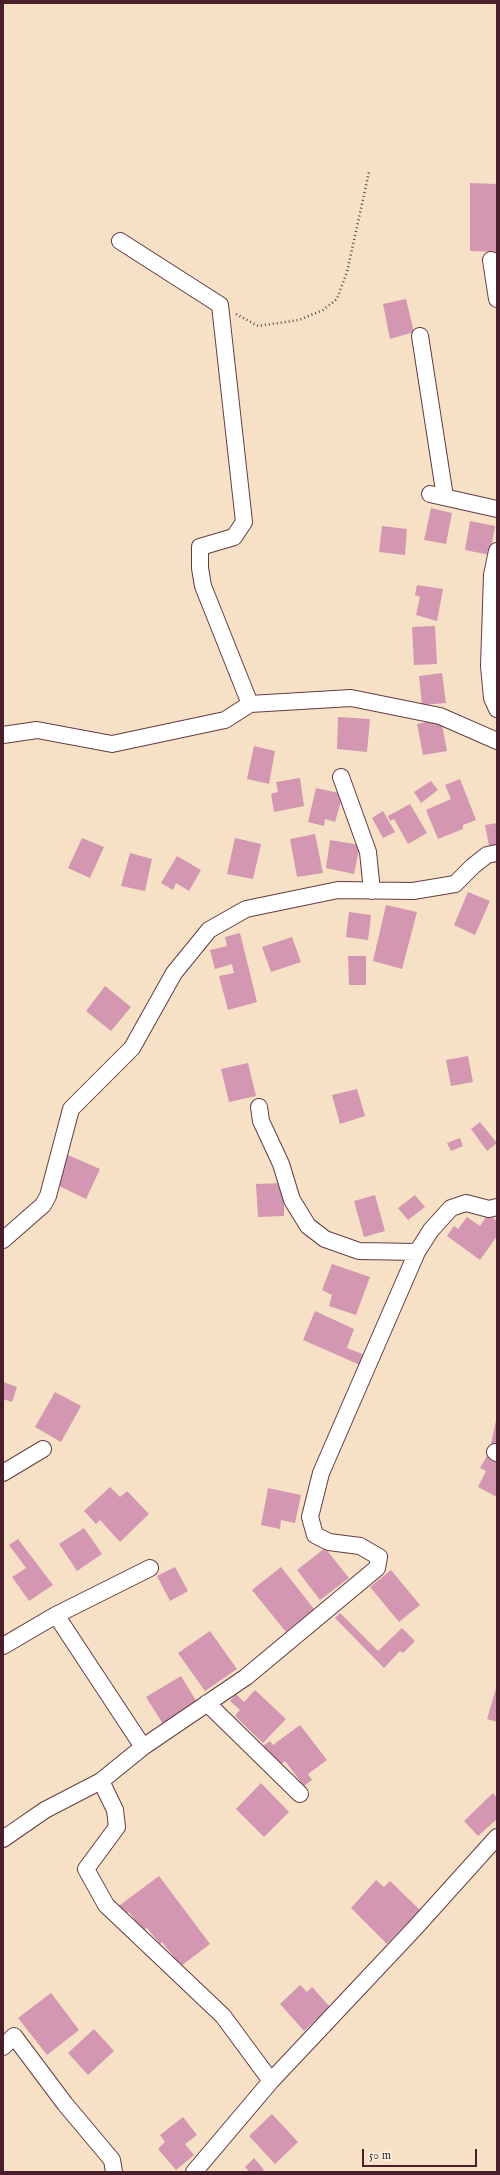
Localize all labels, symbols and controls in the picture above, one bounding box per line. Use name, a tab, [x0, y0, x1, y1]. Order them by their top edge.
scale bar	[364, 2141, 479, 2167]
text: 50 m	[369, 2148, 391, 2163]

